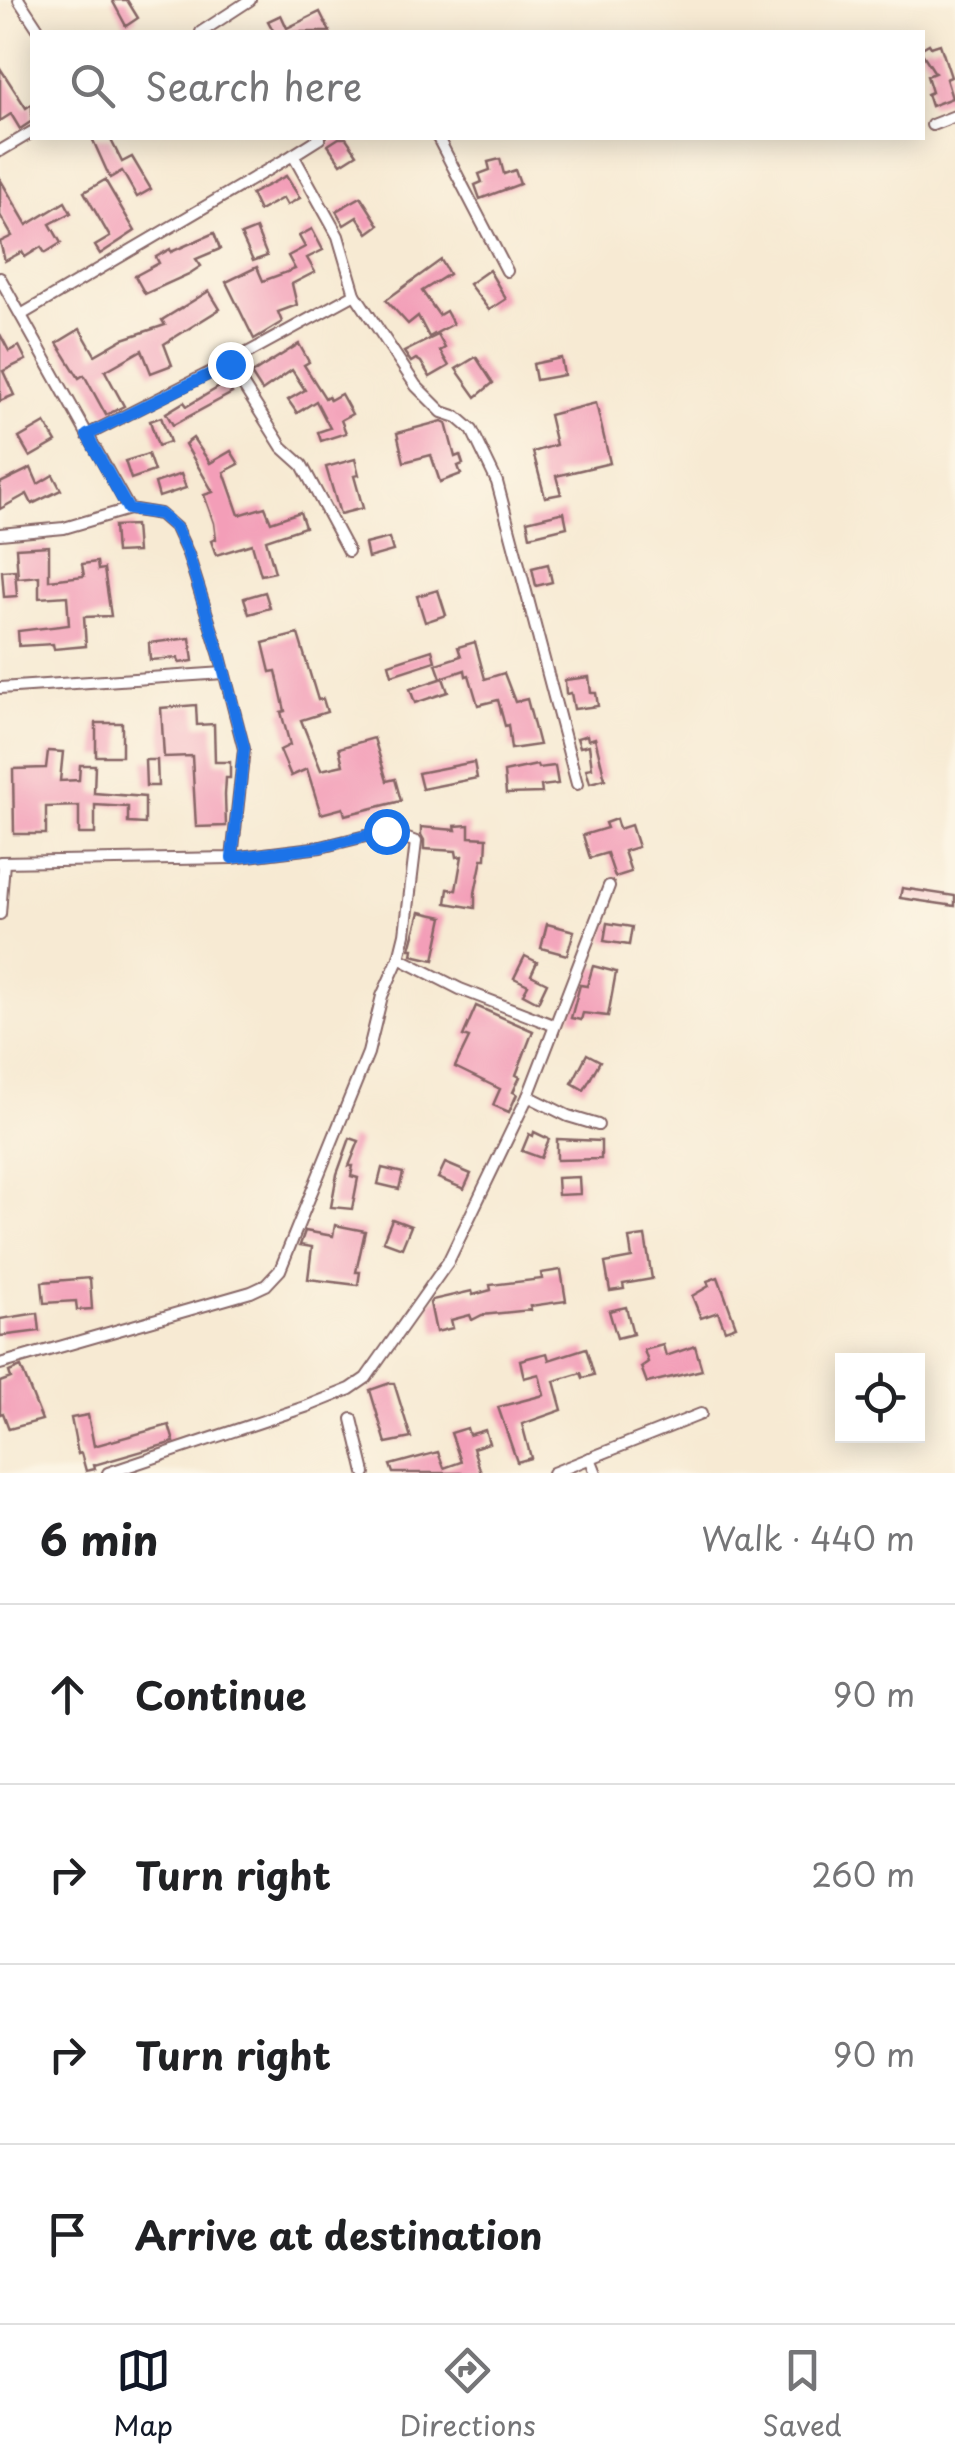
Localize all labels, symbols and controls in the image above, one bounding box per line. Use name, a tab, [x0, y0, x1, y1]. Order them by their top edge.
search box	[30, 30, 925, 140]
text: Search here	[145, 57, 362, 114]
icon: search	[65, 58, 120, 113]
route end	[208, 342, 254, 388]
route start	[364, 809, 410, 855]
map controls	[835, 1353, 925, 1443]
button: locate	[835, 1353, 925, 1443]
text: 6 min	[40, 1507, 159, 1570]
text: Walk · 440 m	[702, 1514, 915, 1562]
text: Continue	[135, 1666, 306, 1723]
icon: ahead	[40, 1667, 95, 1722]
text: 90 m	[833, 1670, 915, 1718]
text: Turn right	[135, 1846, 331, 1903]
icon: right	[40, 1847, 95, 1902]
text: 260 m	[811, 1850, 915, 1898]
text: Turn right	[135, 2026, 331, 2083]
icon: right	[40, 2027, 95, 2082]
text: 90 m	[833, 2030, 915, 2078]
text: Arrive at destination	[135, 2206, 543, 2263]
icon: arrive	[40, 2207, 95, 2262]
tab: Map	[113, 2343, 173, 2446]
tab: Directions	[400, 2343, 536, 2446]
tab: Saved	[762, 2343, 842, 2446]

